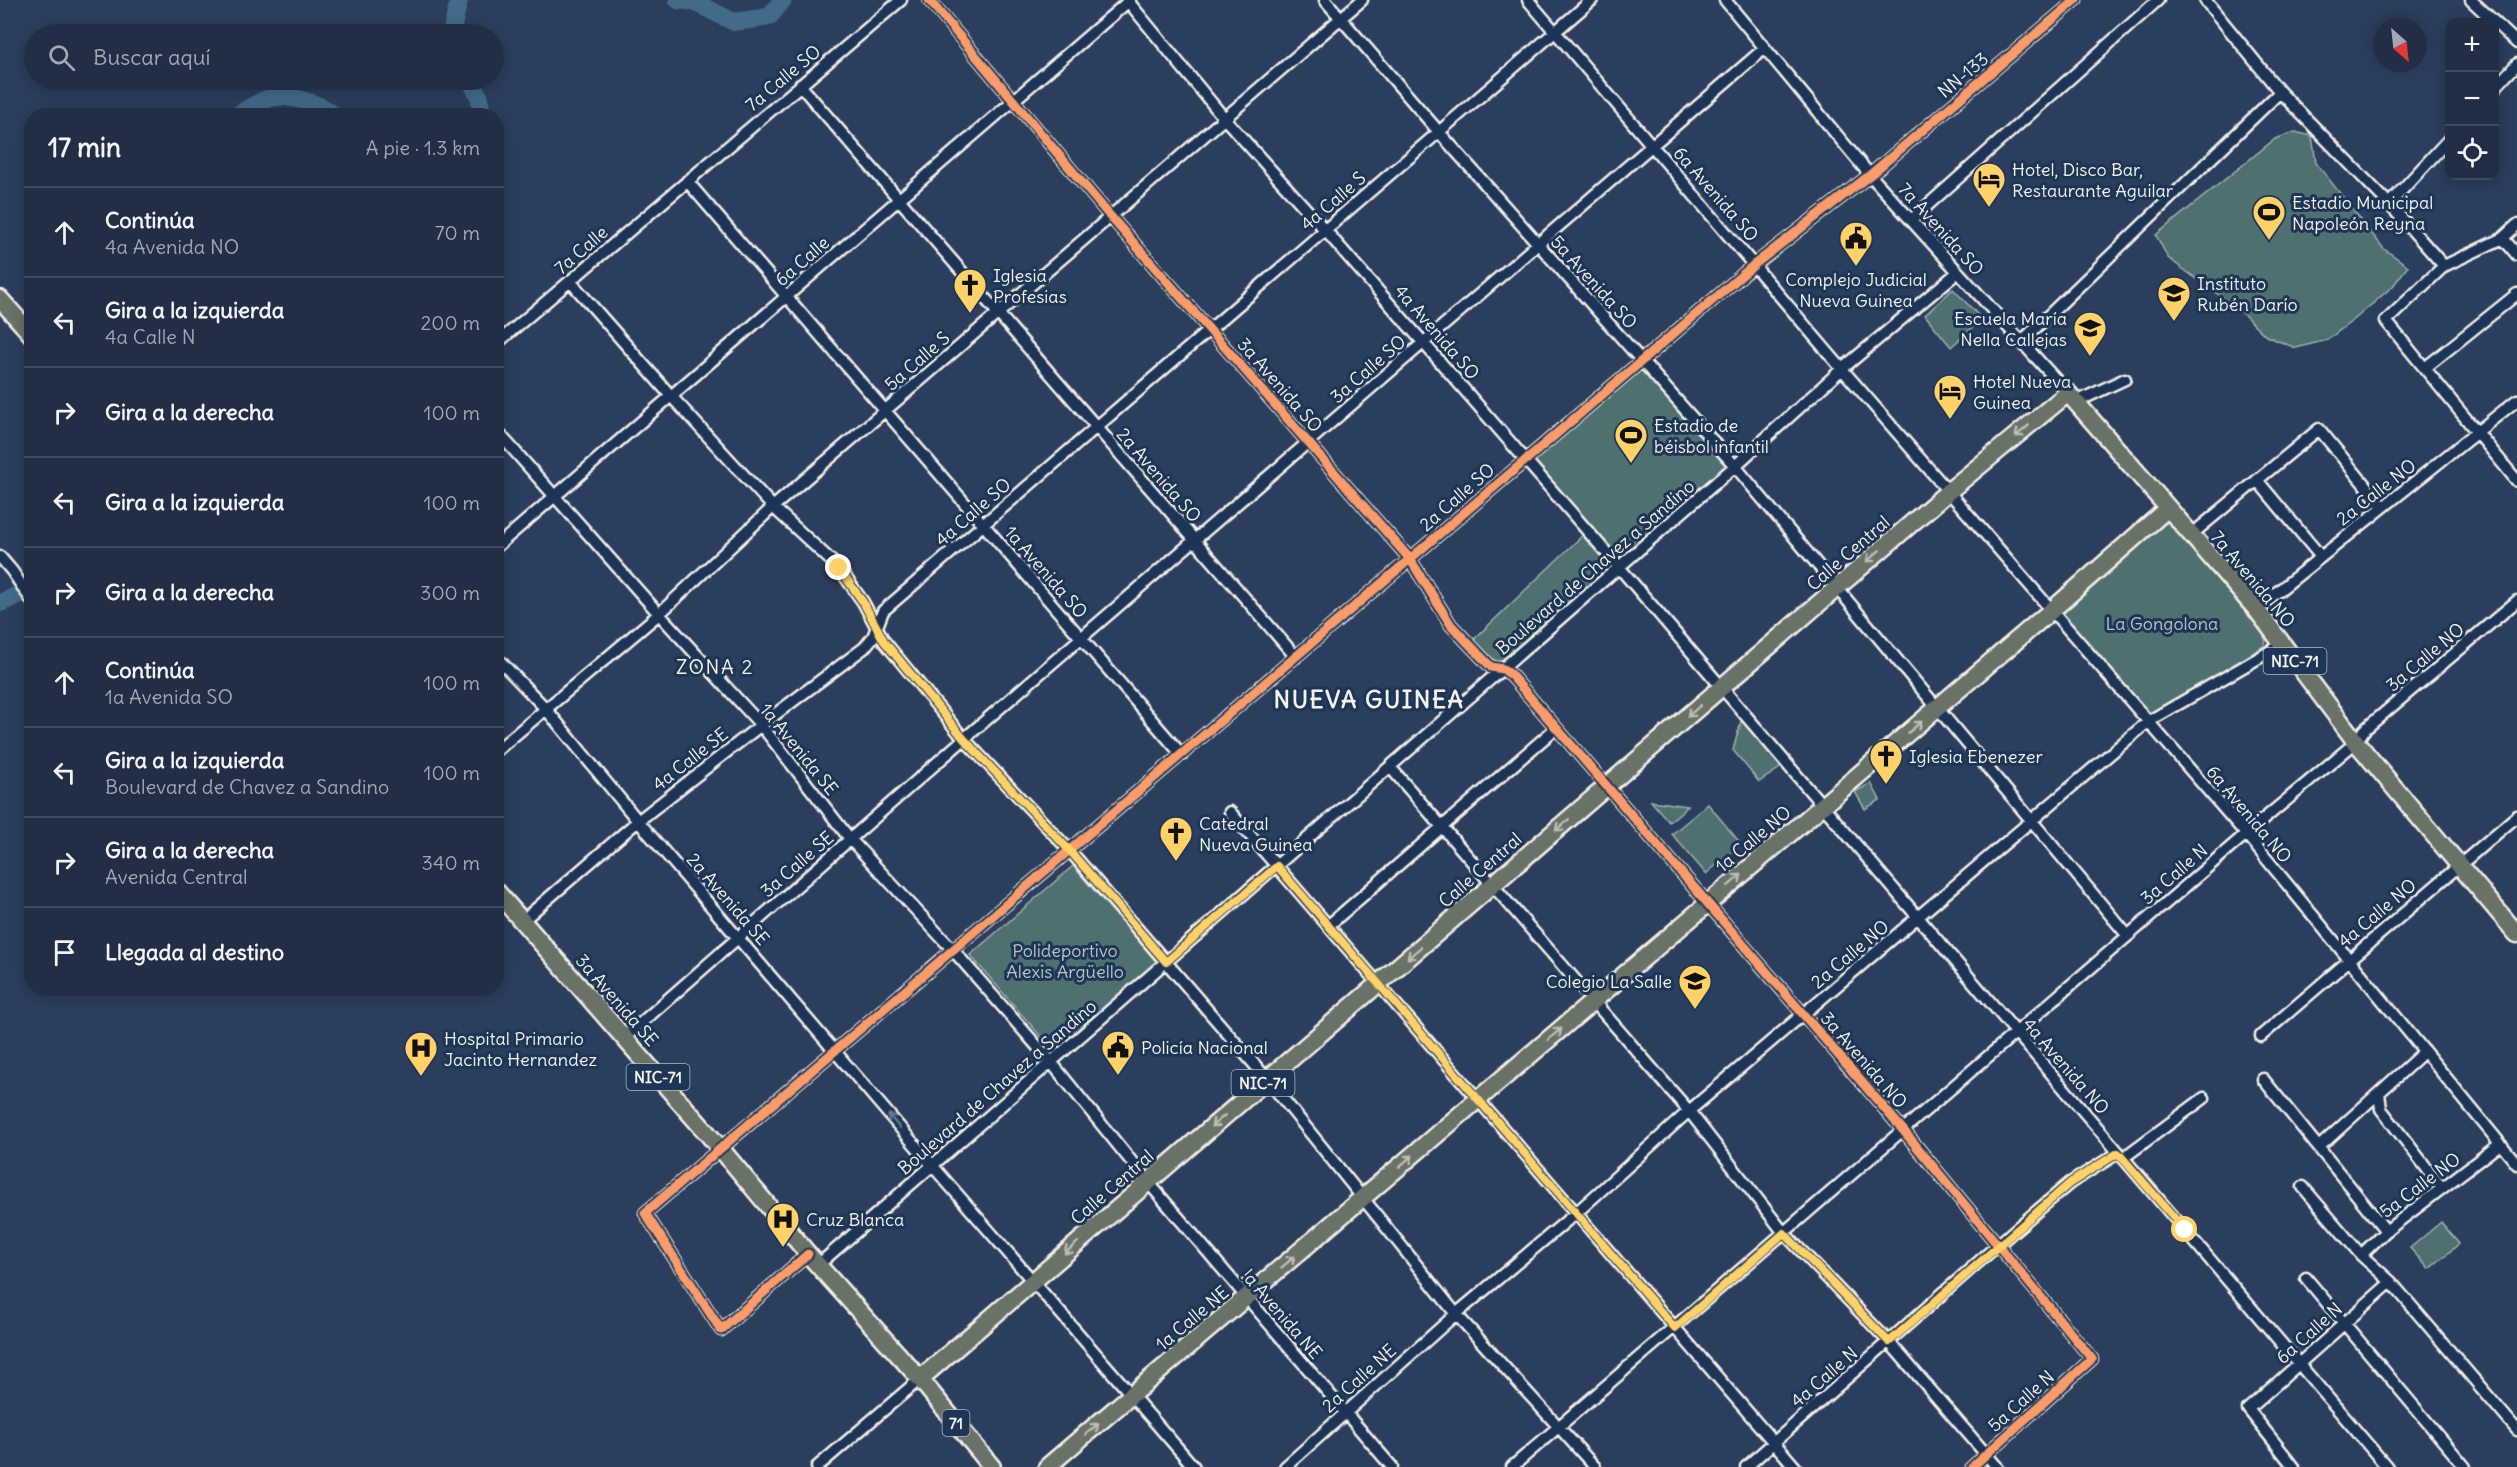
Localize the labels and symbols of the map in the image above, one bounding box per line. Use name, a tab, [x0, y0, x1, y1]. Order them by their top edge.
north arrow	[2373, 18, 2427, 72]
street label: 7a Calle SO	[741, 40, 825, 116]
street label: NN-133	[1933, 47, 1993, 103]
street label: 6a Avenida SO	[1668, 142, 1764, 246]
place label: Hotel, Disco Bar, Restaurante Aguilar	[2012, 158, 2174, 202]
hotel icon: Hotel, Disco Bar, Restaurante Aguilar	[1971, 161, 2007, 208]
street label: 4a Calle S	[1296, 166, 1370, 236]
street label: 7a Avenida SO	[1893, 178, 1989, 280]
place label: Estadio Municipal Napoleón Reyna	[2292, 191, 2433, 235]
sports icon: Estadio Municipal Napoleón Reyna	[2251, 194, 2287, 241]
public building icon: Complejo Judicial Nueva Guinea	[1838, 220, 1874, 267]
street label: 7a Calle	[550, 221, 612, 279]
street label: 5a Avenida SO	[1546, 230, 1642, 334]
street label: 6a Calle	[770, 231, 834, 291]
place label: Iglesia Profesias	[993, 264, 1067, 308]
church icon: Iglesia Profesias	[952, 267, 988, 314]
place label: Complejo Judicial Nueva Guinea	[1785, 268, 1927, 312]
place label: Instituto Rubén Darío	[2197, 272, 2298, 316]
school or university icon: Instituto Rubén Darío	[2156, 275, 2192, 322]
street label: 4a Avenida SO	[1389, 280, 1485, 384]
place label: Escuela María Nella Callejas	[1954, 307, 2067, 351]
school or university icon: Escuela María Nella Callejas	[2072, 310, 2108, 357]
street label: 5a Calle S	[880, 326, 954, 396]
street label: 3a Calle SO	[1325, 330, 1411, 408]
street label: 3a Avenida SO	[1233, 333, 1327, 437]
place label: Hotel Nueva Guinea	[1973, 370, 2071, 414]
hotel icon: Hotel Nueva Guinea	[1932, 373, 1968, 420]
place label: Estadio de béisbol infantil	[1654, 414, 1769, 458]
sports icon: Estadio de béisbol infantil	[1613, 417, 1649, 464]
street label: 2a Avenida SO	[1112, 423, 1206, 527]
one-way arrow	[2015, 424, 2031, 437]
street label: 2a Calle NO	[2332, 454, 2420, 530]
street label: 2a Calle SO	[1415, 458, 1499, 536]
street label: 4a Calle SO	[930, 473, 1016, 551]
street label: Boulevard de Chavez a Sandino	[1491, 474, 1699, 660]
street label: Calle Central	[1802, 511, 1894, 595]
street label: 1a Avenida SO	[1000, 521, 1092, 623]
street label: 7a Avenida NO	[2206, 526, 2300, 632]
one-way arrow	[1866, 549, 1881, 563]
route end	[825, 554, 851, 580]
park label: La Gongolona	[2106, 612, 2218, 635]
street label: 3a Calle NO	[2381, 618, 2469, 696]
road number: NIC-71	[2264, 648, 2326, 674]
district label: ZONA 2	[676, 654, 754, 679]
district label: NUEVA GUINEA	[1274, 684, 1464, 714]
street label: 1a Avenida SE	[755, 698, 843, 800]
one-way arrow	[1687, 704, 1702, 718]
one-way arrow	[1907, 720, 1922, 734]
street label: 4a Calle SE	[648, 722, 732, 796]
church icon: Iglesia Ebenezer	[1868, 738, 1904, 785]
place label: Iglesia Ebenezer	[1909, 745, 2043, 768]
street label: 6a Avenida NO	[2201, 760, 2297, 868]
street label: 1a Calle NO	[1710, 801, 1796, 877]
place label: Catedral Nueva Guinea	[1199, 812, 1313, 856]
church icon: Catedral Nueva Guinea	[1158, 815, 1194, 862]
one-way arrow	[1555, 818, 1570, 832]
street label: 3a Calle SE	[756, 826, 838, 902]
street label: Calle Central	[1434, 828, 1526, 912]
street label: 3a Calle N	[2136, 839, 2212, 909]
street label: 2a Avenida SE	[682, 848, 774, 950]
one-way arrow	[1727, 874, 1743, 887]
street label: 4a Calle NO	[2333, 874, 2421, 952]
street label: 2a Calle NO	[1806, 915, 1894, 993]
park label: Polideportivo Alexis Argüello	[1006, 939, 1124, 983]
one-way arrow	[1406, 946, 1422, 959]
street label: 3a Avenida SE	[571, 949, 663, 1051]
school or university icon: Colegio La Salle	[1677, 963, 1713, 1010]
place label: Colegio La Salle	[1546, 970, 1672, 993]
street label: Boulevard de Chavez a Sandino	[893, 994, 1101, 1180]
street label: 3a Avenida NO	[1816, 1007, 1912, 1113]
street label: 4a Avenida NO	[2018, 1013, 2114, 1119]
place label: Hospital Primario Jacinto Hernandez	[444, 1027, 597, 1071]
one-way arrow	[1547, 1027, 1562, 1041]
public building icon: Policía Nacional	[1100, 1029, 1136, 1076]
hospital icon: Hospital Primario Jacinto Hernandez	[403, 1030, 439, 1077]
place label: Policía Nacional	[1141, 1036, 1268, 1059]
road number: NIC-71	[626, 1064, 690, 1090]
road number: NIC-71	[1232, 1070, 1294, 1096]
one-way arrow	[888, 1113, 901, 1129]
one-way arrow	[1211, 1114, 1226, 1128]
street label: Calle Central	[1066, 1145, 1158, 1229]
street label: 5a Calle NO	[2375, 1147, 2465, 1223]
one-way arrow	[1398, 1154, 1414, 1167]
hospital icon: Cruz Blanca	[765, 1201, 801, 1248]
place label: Cruz Blanca	[806, 1208, 904, 1231]
route start	[2171, 1216, 2197, 1242]
one-way arrow	[1064, 1241, 1079, 1255]
one-way arrow	[1280, 1255, 1296, 1268]
street label: !a Avenida NE	[1237, 1264, 1327, 1364]
street label: 1a Calle NE	[1151, 1281, 1233, 1355]
street label: 6a Calle N	[2271, 1297, 2347, 1369]
street label: 2a Calle NE	[1317, 1339, 1401, 1417]
street label: 4a Calle N	[1786, 1342, 1862, 1412]
street label: 5a Calle N	[1983, 1365, 2059, 1437]
road number: 71	[942, 1410, 970, 1436]
one-way arrow	[1084, 1422, 1099, 1436]

